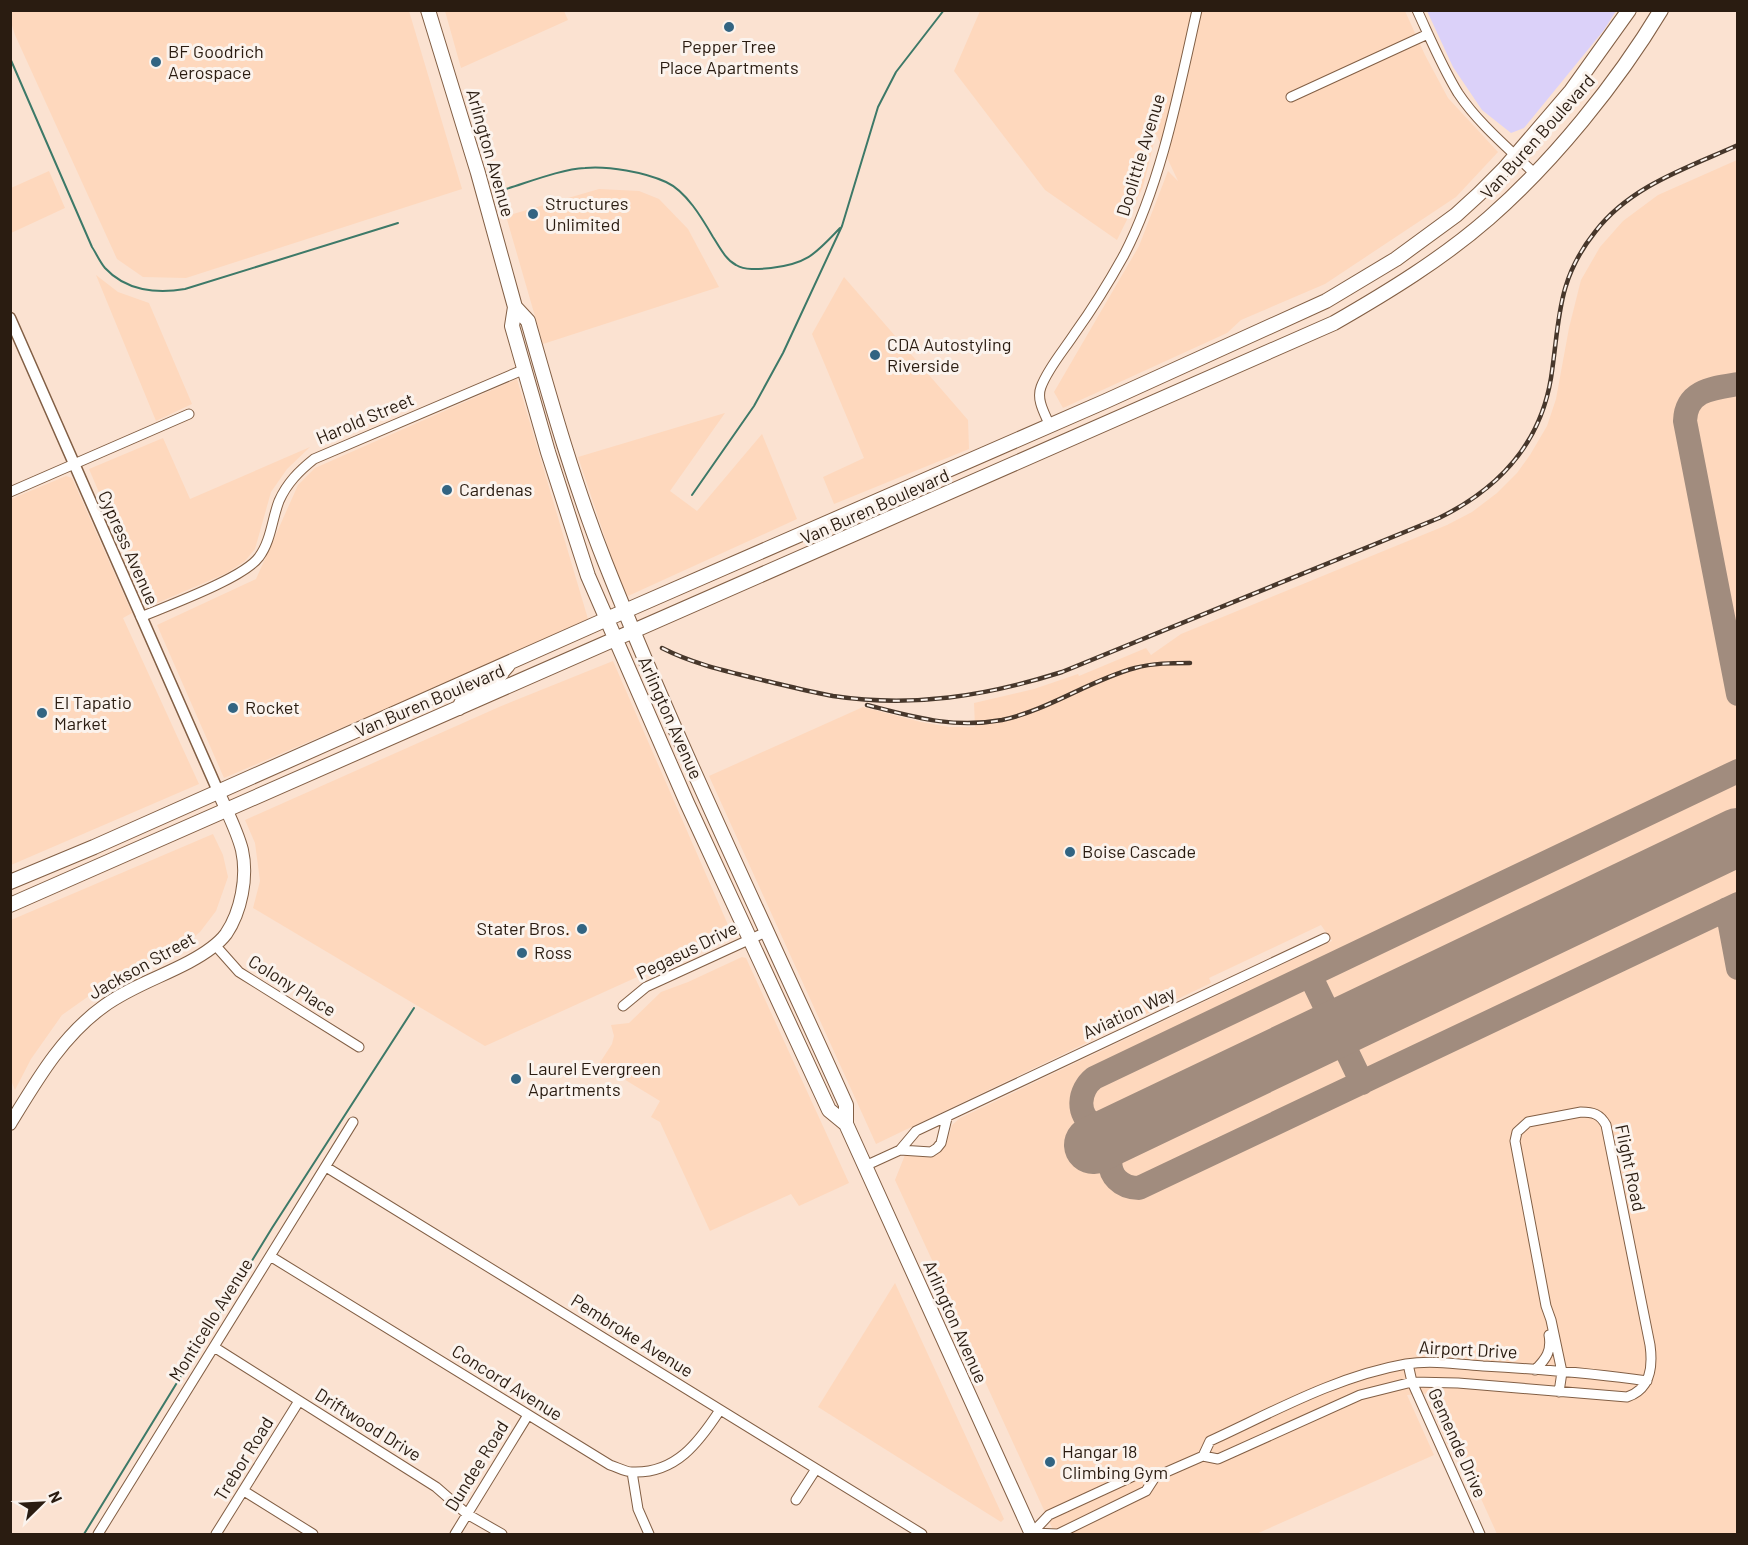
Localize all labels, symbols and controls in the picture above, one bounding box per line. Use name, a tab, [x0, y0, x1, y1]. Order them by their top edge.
marker: Pepper Tree Place Apartments	[722, 20, 736, 34]
place label: Pepper Tree Place Apartments	[659, 35, 799, 78]
place label: BF Goodrich Aerospace	[168, 40, 264, 83]
marker: BF Goodrich Aerospace	[149, 55, 163, 69]
street label: Van Buren Boulevard	[1475, 69, 1599, 203]
street label: Arlington Avenue	[462, 86, 520, 219]
street label: Doolittle Avenue	[1111, 91, 1169, 219]
place label: Structures Unlimited	[545, 192, 628, 235]
marker: Structures Unlimited	[526, 207, 540, 221]
place label: CDA Autostyling Riverside	[887, 333, 1011, 376]
marker: CDA Autostyling Riverside	[868, 348, 882, 362]
street label: Harold Street	[312, 388, 417, 449]
street label: Van Buren Boulevard	[797, 463, 952, 549]
place label: Cardenas	[459, 478, 532, 500]
marker: Cardenas	[440, 483, 454, 497]
street label: Cypress Avenue	[94, 487, 164, 608]
street label: Arlington Avenue	[634, 653, 708, 782]
street label: Van Buren Boulevard	[351, 659, 508, 742]
place label: El Tapatio Market	[54, 691, 132, 734]
place label: Rocket	[245, 696, 300, 718]
marker: Rocket	[226, 701, 240, 715]
marker: El Tapatio Market	[35, 706, 49, 720]
place label: Boise Cascade	[1082, 840, 1196, 862]
marker: Boise Cascade	[1063, 845, 1077, 859]
street label: Pegasus Drive	[633, 916, 741, 984]
place label: Stater Bros.	[477, 917, 570, 939]
marker: Stater Bros.	[575, 922, 589, 936]
street label: Jackson Street	[84, 927, 199, 1004]
place label: Ross	[534, 941, 572, 963]
marker: Ross	[515, 946, 529, 960]
street label: Colony Place	[245, 950, 340, 1021]
street label: Aviation Way	[1079, 981, 1178, 1043]
place label: Laurel Evergreen Apartments	[528, 1057, 661, 1100]
marker: Laurel Evergreen Apartments	[509, 1072, 523, 1086]
street label: Flight Road	[1611, 1122, 1651, 1213]
street label: Monticello Avenue	[163, 1254, 257, 1385]
street label: Arlington Avenue	[919, 1257, 993, 1386]
street label: Pembroke Avenue	[567, 1289, 698, 1382]
street label: Airport Drive	[1418, 1335, 1518, 1363]
street label: Concord Avenue	[448, 1339, 567, 1425]
street label: Driftwood Drive	[311, 1383, 426, 1466]
street label: Gemende Drive	[1424, 1384, 1492, 1501]
street label: Trebor Road	[209, 1412, 278, 1505]
street label: Dundee Road	[440, 1416, 513, 1515]
place label: Hangar 18 Climbing Gym	[1062, 1440, 1168, 1483]
marker: Hangar 18 Climbing Gym	[1043, 1455, 1057, 1469]
north arrow	[12, 1473, 72, 1533]
text: N	[45, 1488, 67, 1505]

